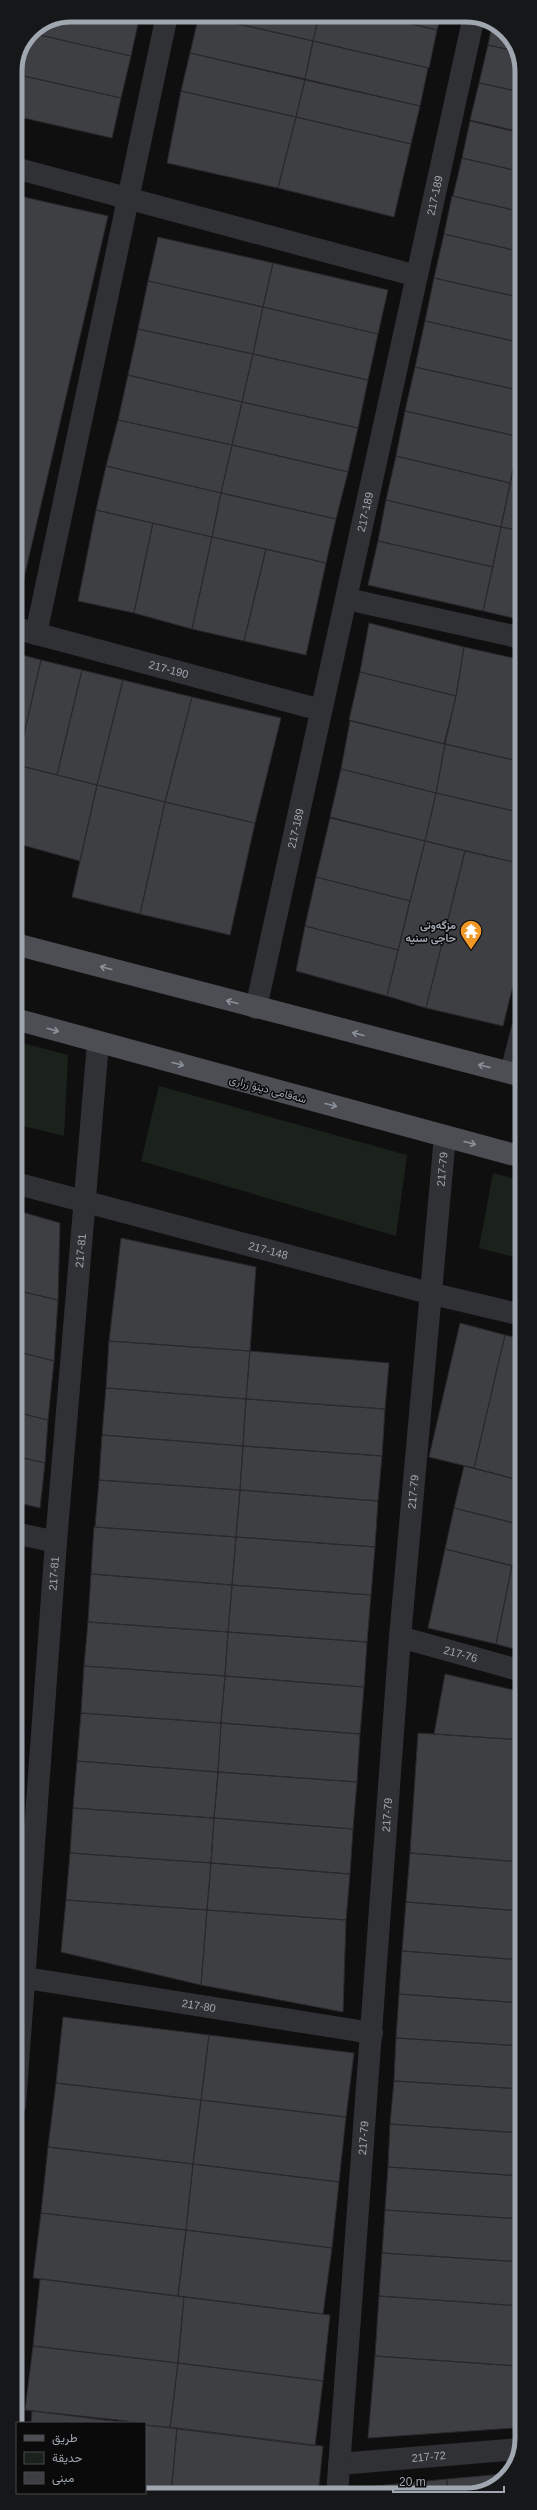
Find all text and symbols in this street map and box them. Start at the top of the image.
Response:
street label: 217-189 [424,174,445,216]
street label: 217-189 [355,491,375,533]
street label: 217-190 [148,658,190,680]
street label: 217-189 [285,807,306,849]
temple icon: مزگەوتی حاجی سنیە [458,918,484,951]
place label: مزگەوتی حاجی سنیە [405,919,457,945]
one-way arrow [100,964,113,972]
one-way arrow [226,998,239,1005]
one-way arrow [46,1027,59,1034]
one-way arrow [352,1030,365,1037]
one-way arrow [171,1061,184,1068]
one-way arrow [478,1062,491,1070]
street label: شەقامی دینۆ زراری [228,1073,308,1106]
one-way arrow [324,1102,337,1110]
one-way arrow [463,1140,476,1147]
street label: 217-79 [435,1152,450,1187]
street label: 217-81 [73,1233,88,1268]
street label: 217-148 [247,1239,289,1261]
street label: 217-79 [406,1474,421,1510]
street label: 217-81 [46,1556,61,1591]
street label: 217-76 [443,1644,479,1664]
street label: 217-79 [380,1797,394,1832]
street label: 217-80 [181,1997,217,2014]
street label: 217-79 [356,2120,370,2156]
legend [16,2422,146,2494]
text: طريق [52,2431,78,2446]
street label: 217-72 [411,2449,446,2464]
text: حديقة [52,2451,82,2465]
scale bar [393,2468,504,2494]
text: مبنى [52,2471,74,2486]
text: 20 m [399,2475,426,2489]

